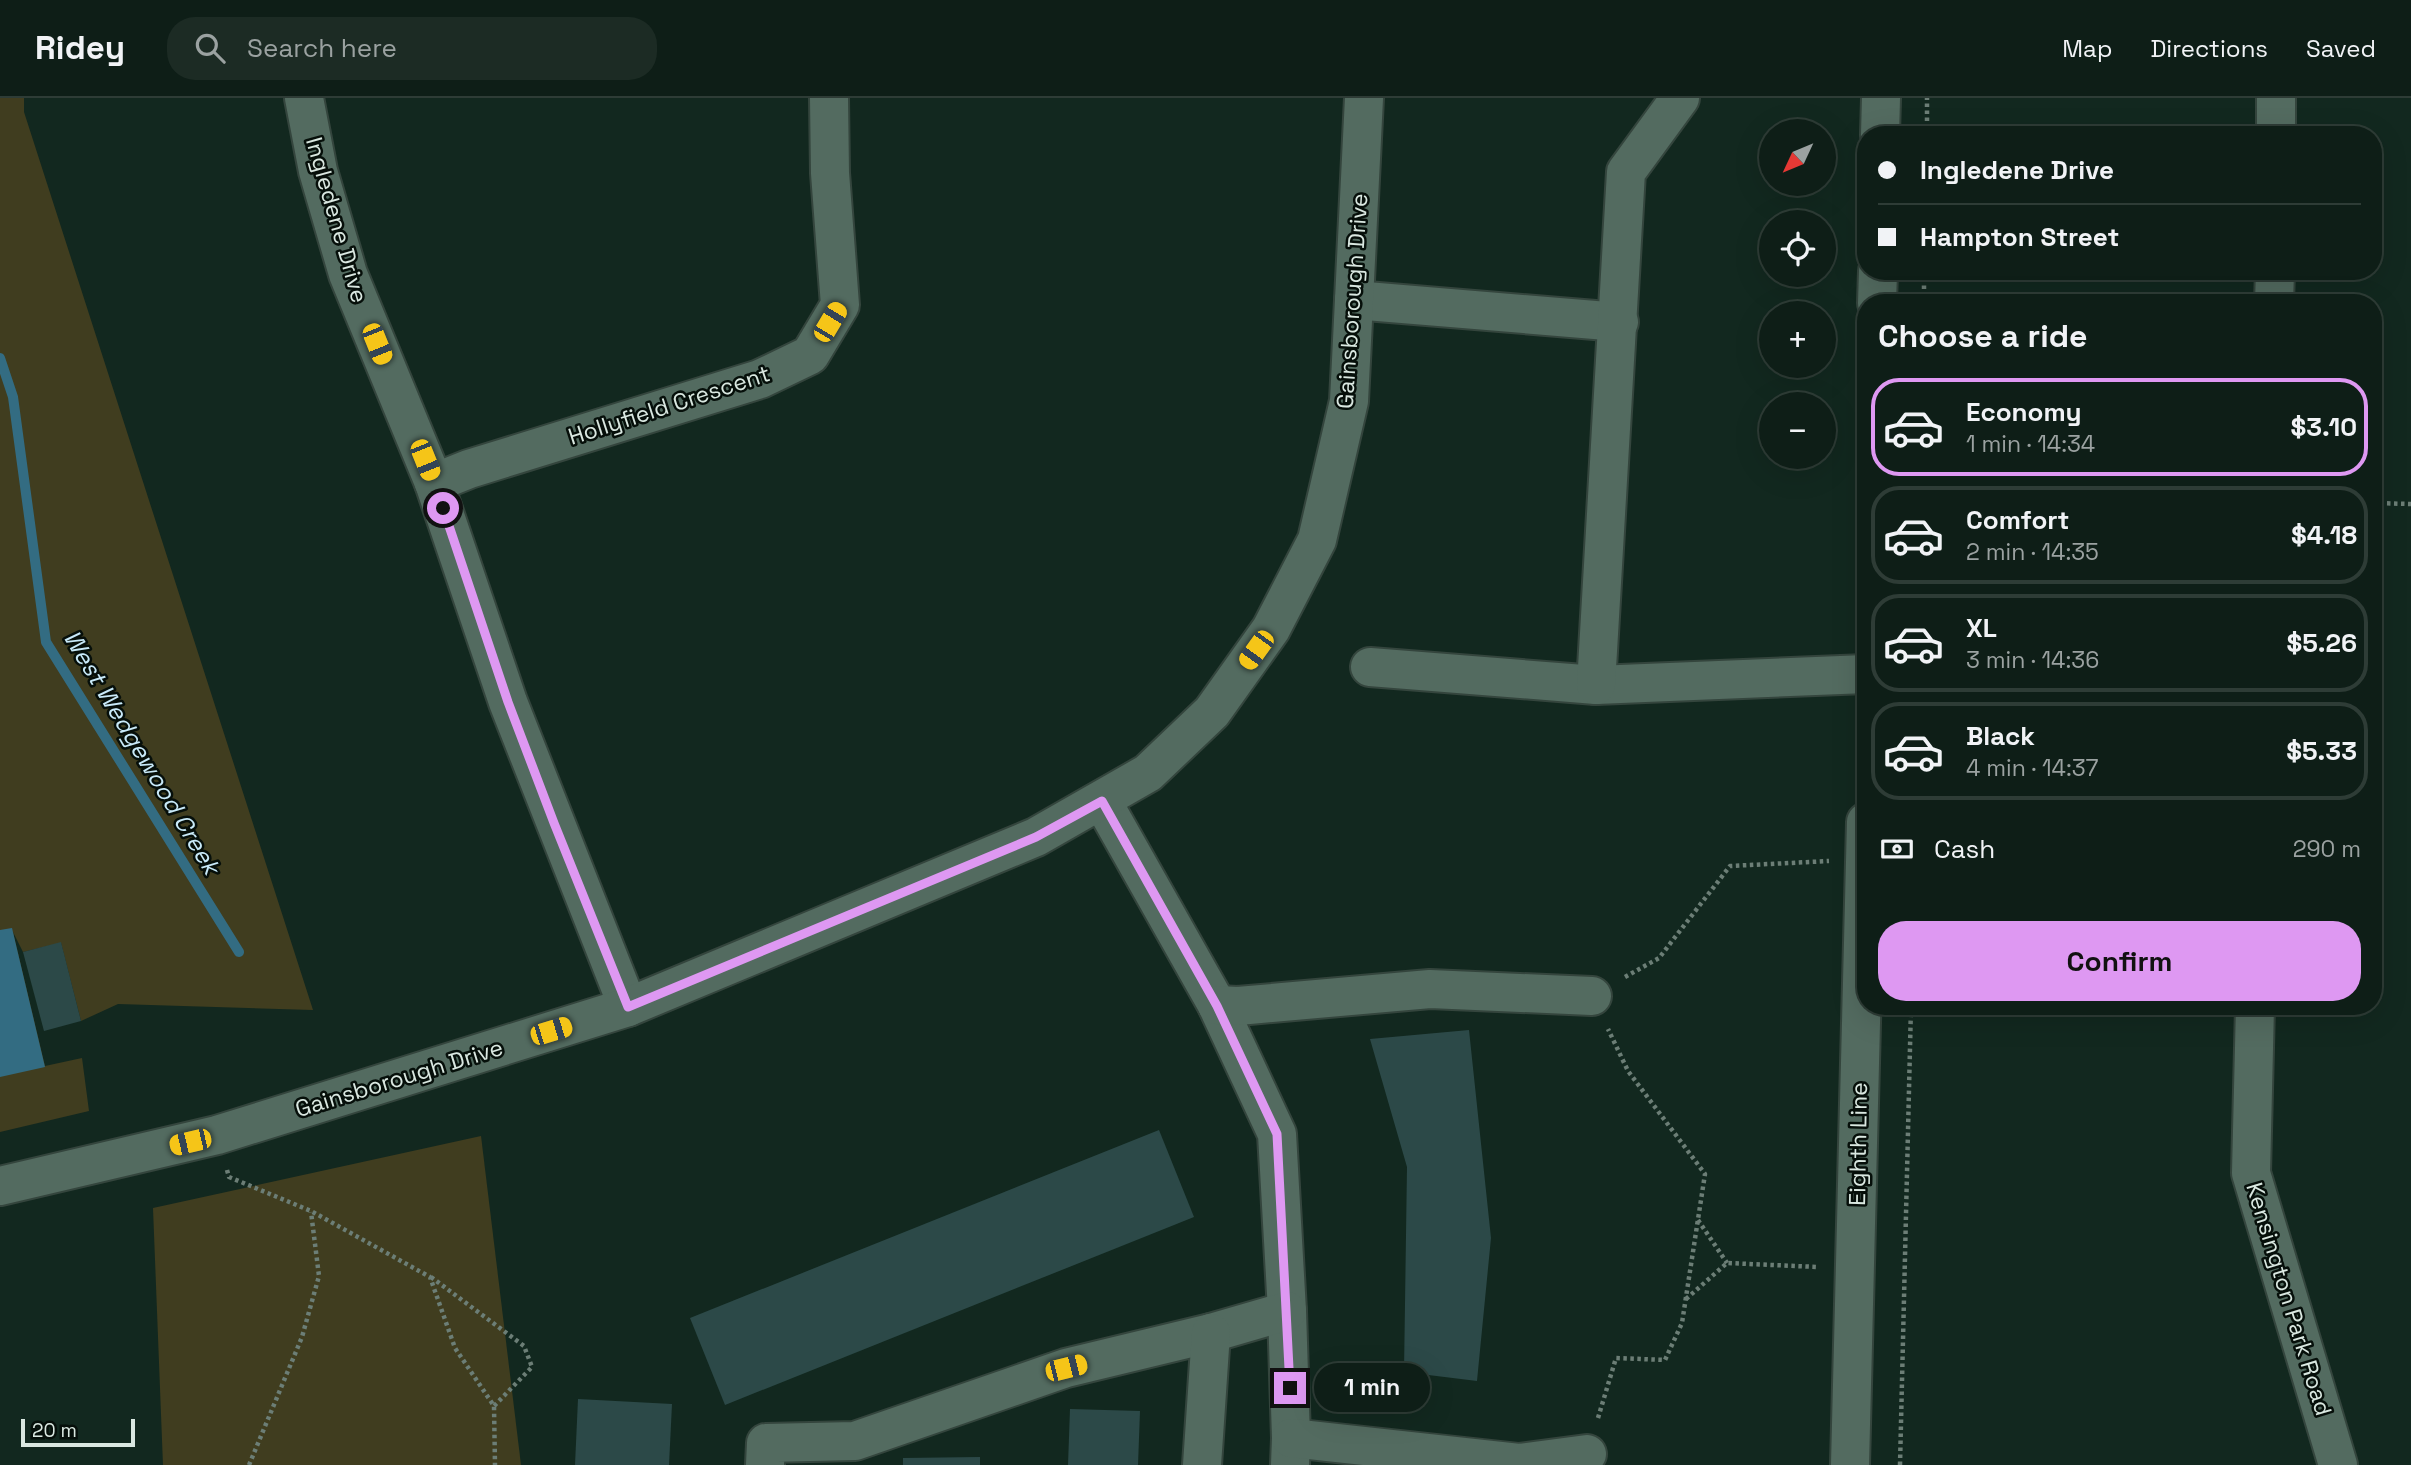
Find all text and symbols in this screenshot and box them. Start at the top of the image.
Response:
search box [167,17,657,80]
text: Ridey [35,27,125,69]
icon: search [191,29,229,67]
text: Search here [247,31,397,65]
text: Map [2062,33,2112,64]
text: Directions [2150,33,2268,64]
text: Saved [2306,33,2376,64]
north arrow [1759,119,1836,196]
map controls [1759,119,1836,469]
street label: Ingledene Drive [299,134,375,306]
text: Ingledene Drive [1920,153,2114,187]
street label: Gainsborough Drive [1330,192,1374,410]
button: locate [1759,210,1836,287]
text: Hampton Street [1920,220,2119,254]
car [811,299,850,345]
button: + [1759,301,1836,378]
text: Choose a ride [1878,316,2088,356]
car [360,321,395,367]
street label: Hollyfield Crescent [564,358,774,452]
button: − [1759,392,1836,469]
text: Economy [1966,395,2082,429]
icon: car [1882,396,1945,459]
text: $3.10 [2290,410,2357,444]
text: 1 min · 14:34 [1966,429,2095,459]
car [408,437,443,483]
route start [427,492,459,524]
text: Comfort [1966,503,2069,537]
icon: car [1882,504,1945,567]
text: $4.18 [2291,518,2357,552]
text: 2 min · 14:35 [1966,537,2099,567]
text: XL [1966,611,1997,645]
icon: car [1882,612,1945,675]
water label: West Wedgewood Creek [57,624,229,882]
text: $5.26 [2286,626,2357,660]
car [1236,627,1277,673]
text: 3 min · 14:36 [1966,645,2099,675]
text: Black [1966,719,2035,753]
icon: car [1882,720,1945,783]
text: $5.33 [2286,734,2357,768]
text: 4 min · 14:37 [1966,753,2099,783]
icon: cash [1878,830,1916,868]
text: Cash [1934,832,1995,866]
text: 290 m [2293,834,2361,864]
button: Confirm [1878,921,2361,1001]
car [528,1015,575,1047]
street label: Gainsborough Drive [291,1032,507,1124]
street label: Eighth Line [1842,1082,1874,1206]
car [168,1127,213,1157]
street label: Kensington Park Road [2239,1179,2339,1419]
car [1044,1353,1089,1383]
callout: 1 min [1314,1364,1430,1412]
route end [1274,1372,1306,1404]
text: 1 min [1344,1372,1400,1402]
scale bar [21,1416,135,1448]
text: 20 m [32,1418,77,1443]

